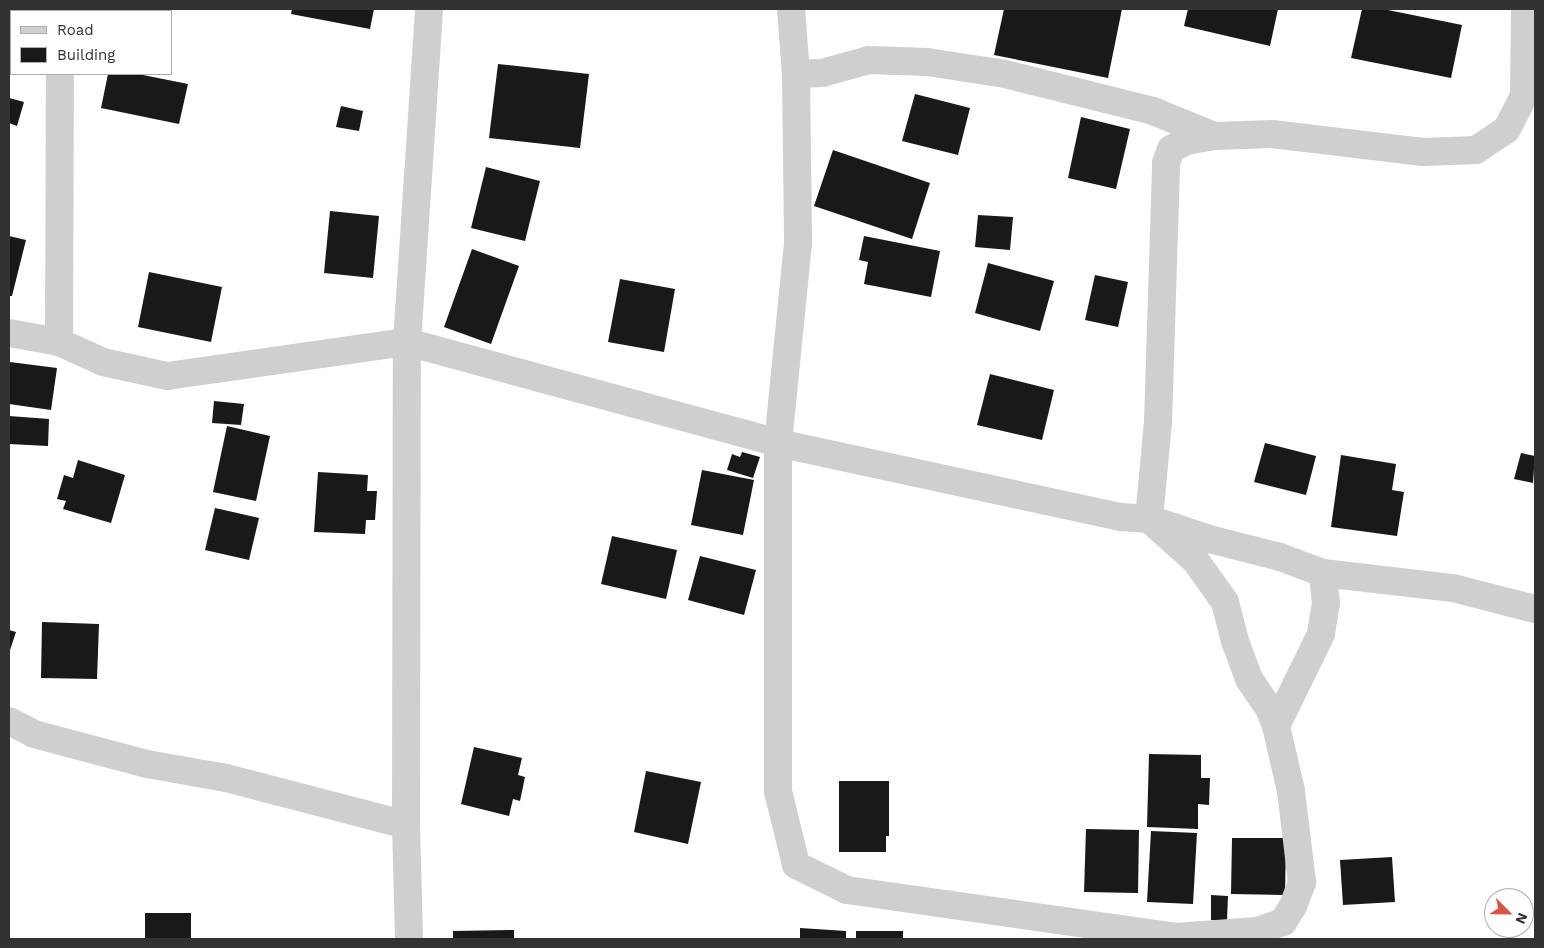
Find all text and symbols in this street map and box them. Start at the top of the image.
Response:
legend [10,10,172,75]
text: Road [57,21,94,39]
text: Building [57,46,115,64]
north arrow [1484,888,1534,938]
text: N [1512,911,1531,926]

